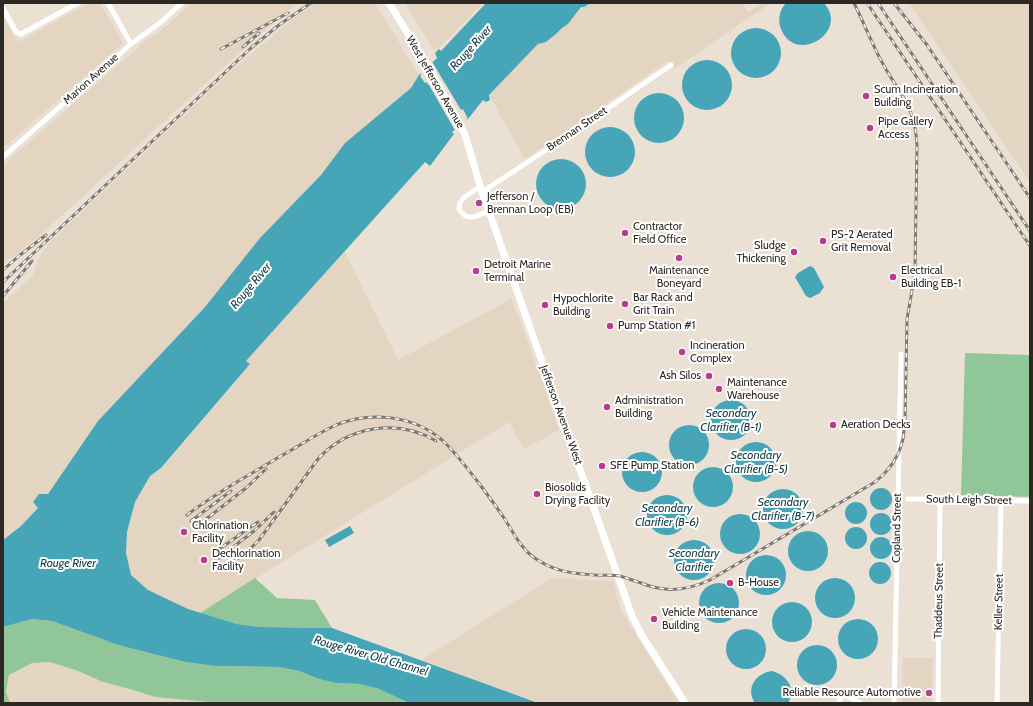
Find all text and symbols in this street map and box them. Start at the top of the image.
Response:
water label: Rouge River [447,22,495,74]
street label: West Jefferson Avenue [403,33,467,131]
street label: Marion Avenue [61,51,121,107]
place label: Scum Incineration Building [874,83,958,109]
marker: Scum Incineration Building [861,91,871,101]
street label: Brennan Street [544,104,610,154]
place label: Pipe Gallery Access [878,115,933,141]
marker: Pipe Gallery Access [865,123,875,133]
place label: Jefferson / Brennan Loop (EB) [487,190,574,216]
marker: Jefferson / Brennan Loop (EB) [474,198,484,208]
place label: Contractor Field Office [633,220,686,246]
marker: Contractor Field Office [620,228,630,238]
place label: PS-2 Aerated Grit Removal [831,228,893,254]
marker: PS-2 Aerated Grit Removal [818,236,828,246]
place label: Sludge Thickening [736,239,786,265]
marker: Sludge Thickening [789,247,799,257]
marker: Maintenance Boneyard [674,253,684,263]
place label: Detroit Marine Terminal [484,258,551,284]
water label: Rouge River [228,260,274,312]
place label: Maintenance Boneyard [649,264,709,290]
place label: Electrical Building EB-1 [901,264,961,290]
marker: Detroit Marine Terminal [471,266,481,276]
marker: Electrical Building EB-1 [888,272,898,282]
place label: Bar Rack and Grit Train [633,291,693,317]
place label: Hypochlorite Building [553,292,613,318]
marker: Bar Rack and Grit Train [620,299,630,309]
marker: Hypochlorite Building [540,300,550,310]
place label: Pump Station #1 [618,319,695,333]
marker: Pump Station #1 [605,321,615,331]
place label: Incineration Complex [690,339,745,365]
marker: Incineration Complex [677,347,687,357]
street label: Jefferson Avenue West [537,363,585,467]
place label: Ash Silos [659,369,701,383]
marker: Ash Silos [704,371,714,381]
place label: Maintenance Warehouse [727,376,787,402]
marker: Maintenance Warehouse [714,384,724,394]
place label: Administration Building [615,394,683,420]
marker: Administration Building [602,402,612,412]
water label: Secondary Clarifier (B-1) [700,406,762,434]
place label: Aeration Decks [841,418,911,432]
marker: Aeration Decks [828,420,838,430]
water label: Secondary Clarifier (B-5) [724,448,788,476]
place label: SFE Pump Station [610,459,694,473]
marker: SFE Pump Station [597,461,607,471]
place label: Biosolids Drying Facility [545,481,610,507]
marker: Biosolids Drying Facility [532,489,542,499]
street label: Copland Street [890,493,904,563]
street label: South Leigh Street [926,493,1012,507]
water label: Secondary Clarifier (B-7) [751,495,815,523]
water label: Secondary Clarifier (B-6) [635,501,699,529]
place label: Chlorination Facility [192,519,249,545]
marker: Chlorination Facility [179,527,189,537]
water label: Secondary Clarifier [668,546,720,574]
place label: Dechlorination Facility [212,547,280,573]
marker: Dechlorination Facility [199,555,209,565]
water label: Rouge River [40,556,96,570]
street label: Thaddeus Street [932,563,946,639]
street label: Keller Street [992,574,1006,630]
place label: B-House [738,576,779,590]
marker: B-House [725,578,735,588]
place label: Vehicle Maintenance Building [662,606,758,632]
marker: Vehicle Maintenance Building [649,614,659,624]
water label: Rouge River Old Channel [312,633,430,679]
place label: Reliable Resource Automotive [782,686,921,700]
marker: Reliable Resource Automotive [924,688,934,698]

